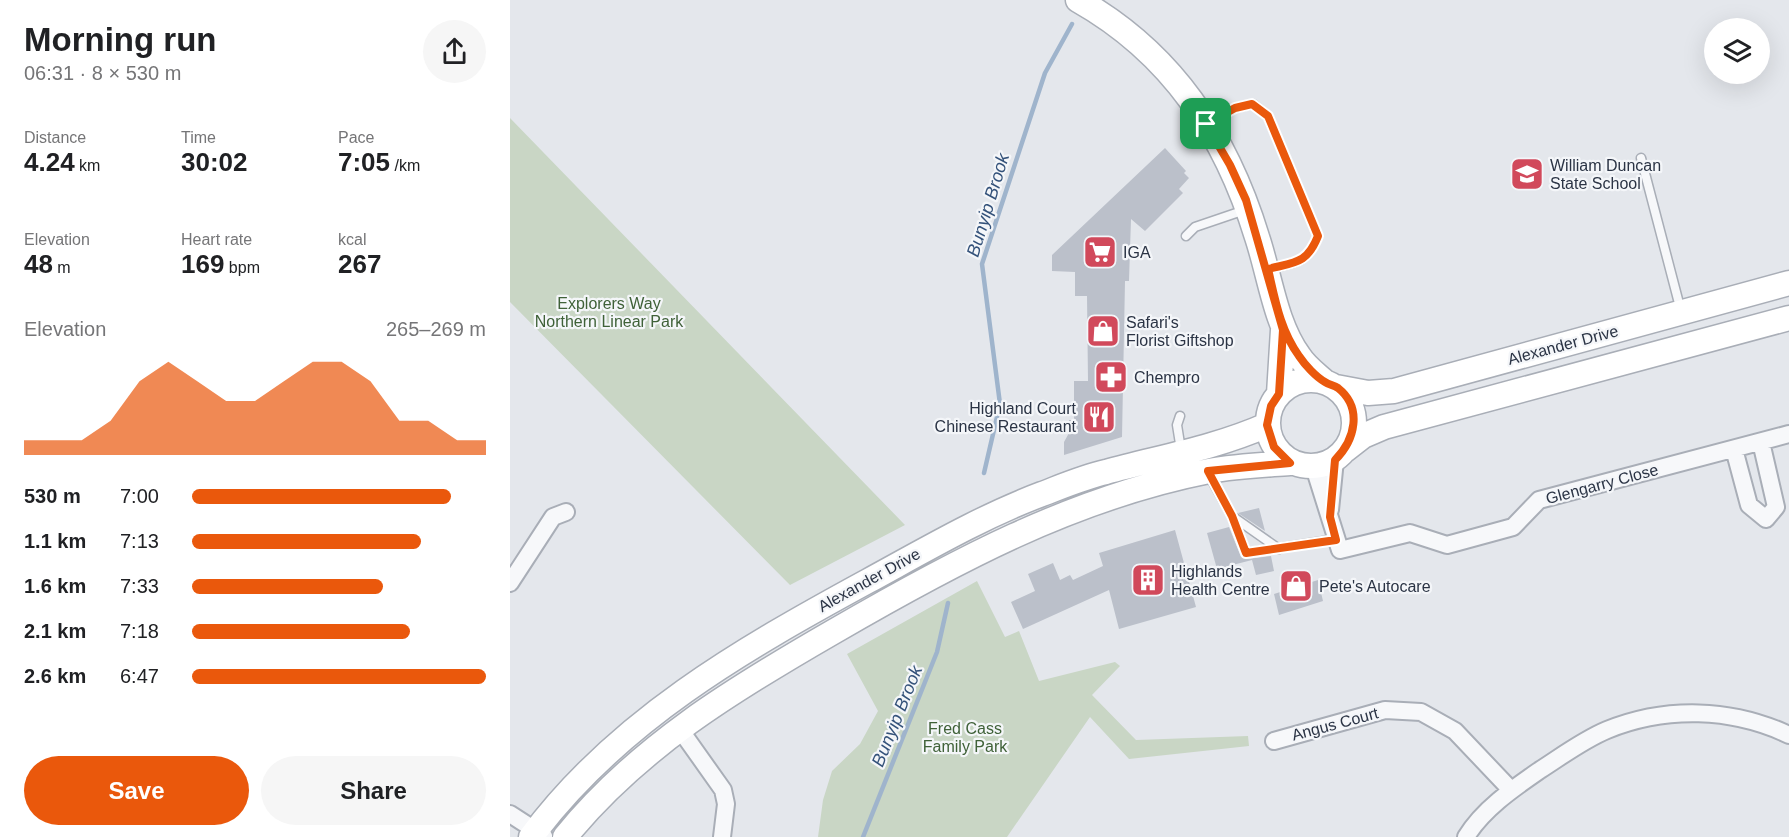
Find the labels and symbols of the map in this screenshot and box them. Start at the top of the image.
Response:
pin [1180,98,1231,149]
water label: Bunyip Brook [963,150,1014,259]
school or university icon: William Duncan State School [1509,156,1545,192]
place label: William Duncan State School [1550,157,1661,192]
supermarket icon: IGA [1082,234,1118,270]
place label: IGA [1123,244,1151,261]
park label: Explorers Way Northern Linear Park [535,295,684,330]
shop icon: Safari's Florist Giftshop [1085,313,1121,349]
place label: Safari's Florist Giftshop [1126,314,1234,349]
street label: Alexander Drive [1506,322,1620,368]
pharmacy icon: Chempro [1093,359,1129,395]
place label: Chempro [1134,369,1200,386]
restaurant icon: Highland Court Chinese Restaurant [1081,399,1117,435]
place label: Highland Court Chinese Restaurant [935,400,1077,435]
street label: Glengarry Close [1544,461,1660,507]
street label: Alexander Drive [815,545,923,615]
building icon: Highlands Health Centre [1130,562,1166,598]
place label: Highlands Health Centre [1171,563,1270,598]
shop icon: Pete's Autocare [1278,568,1314,604]
place label: Pete's Autocare [1319,578,1431,595]
water label: Bunyip Brook [868,662,927,769]
street label: Angus Court [1290,704,1381,744]
park label: Fred Cass Family Park [923,720,1008,755]

